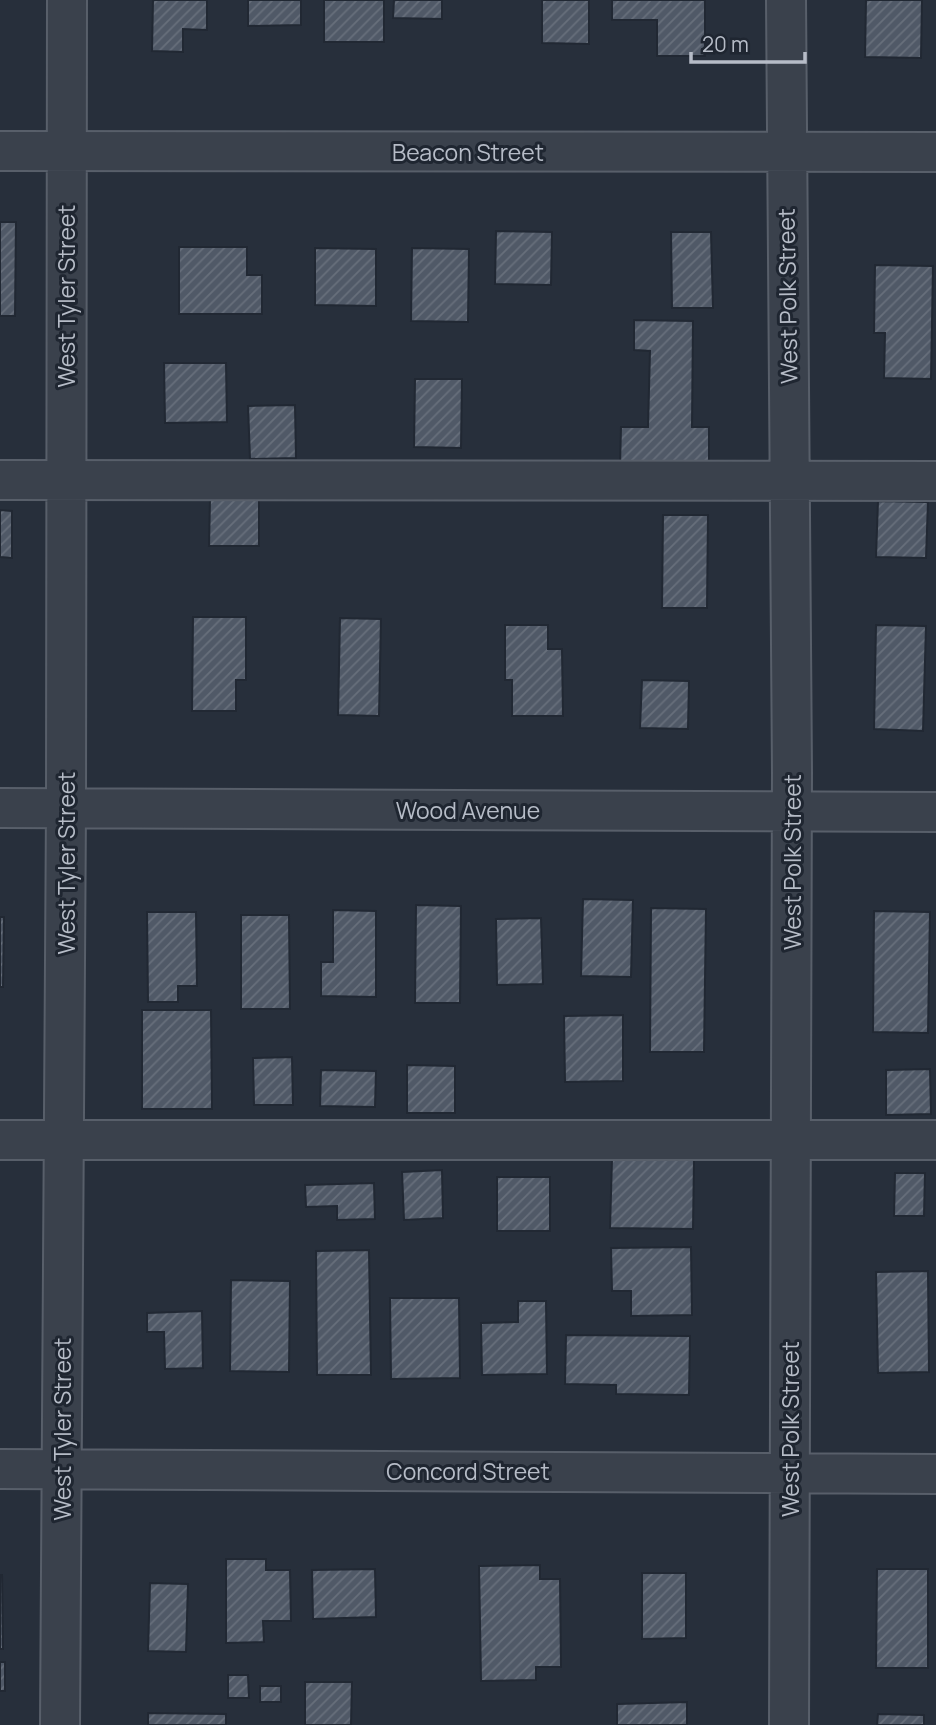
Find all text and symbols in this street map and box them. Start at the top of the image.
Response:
scale bar [691,21,805,65]
text: 20 m [702,30,749,58]
street label: Beacon Street [392,136,544,168]
street label: West Tyler Street [50,205,82,387]
street label: West Polk Street [769,208,805,384]
street label: West Tyler Street [50,772,82,954]
street label: West Polk Street [776,774,808,950]
street label: Wood Avenue [396,794,540,826]
street label: West Tyler Street [46,1338,78,1520]
street label: West Polk Street [774,1341,806,1517]
street label: Concord Street [386,1455,550,1487]

